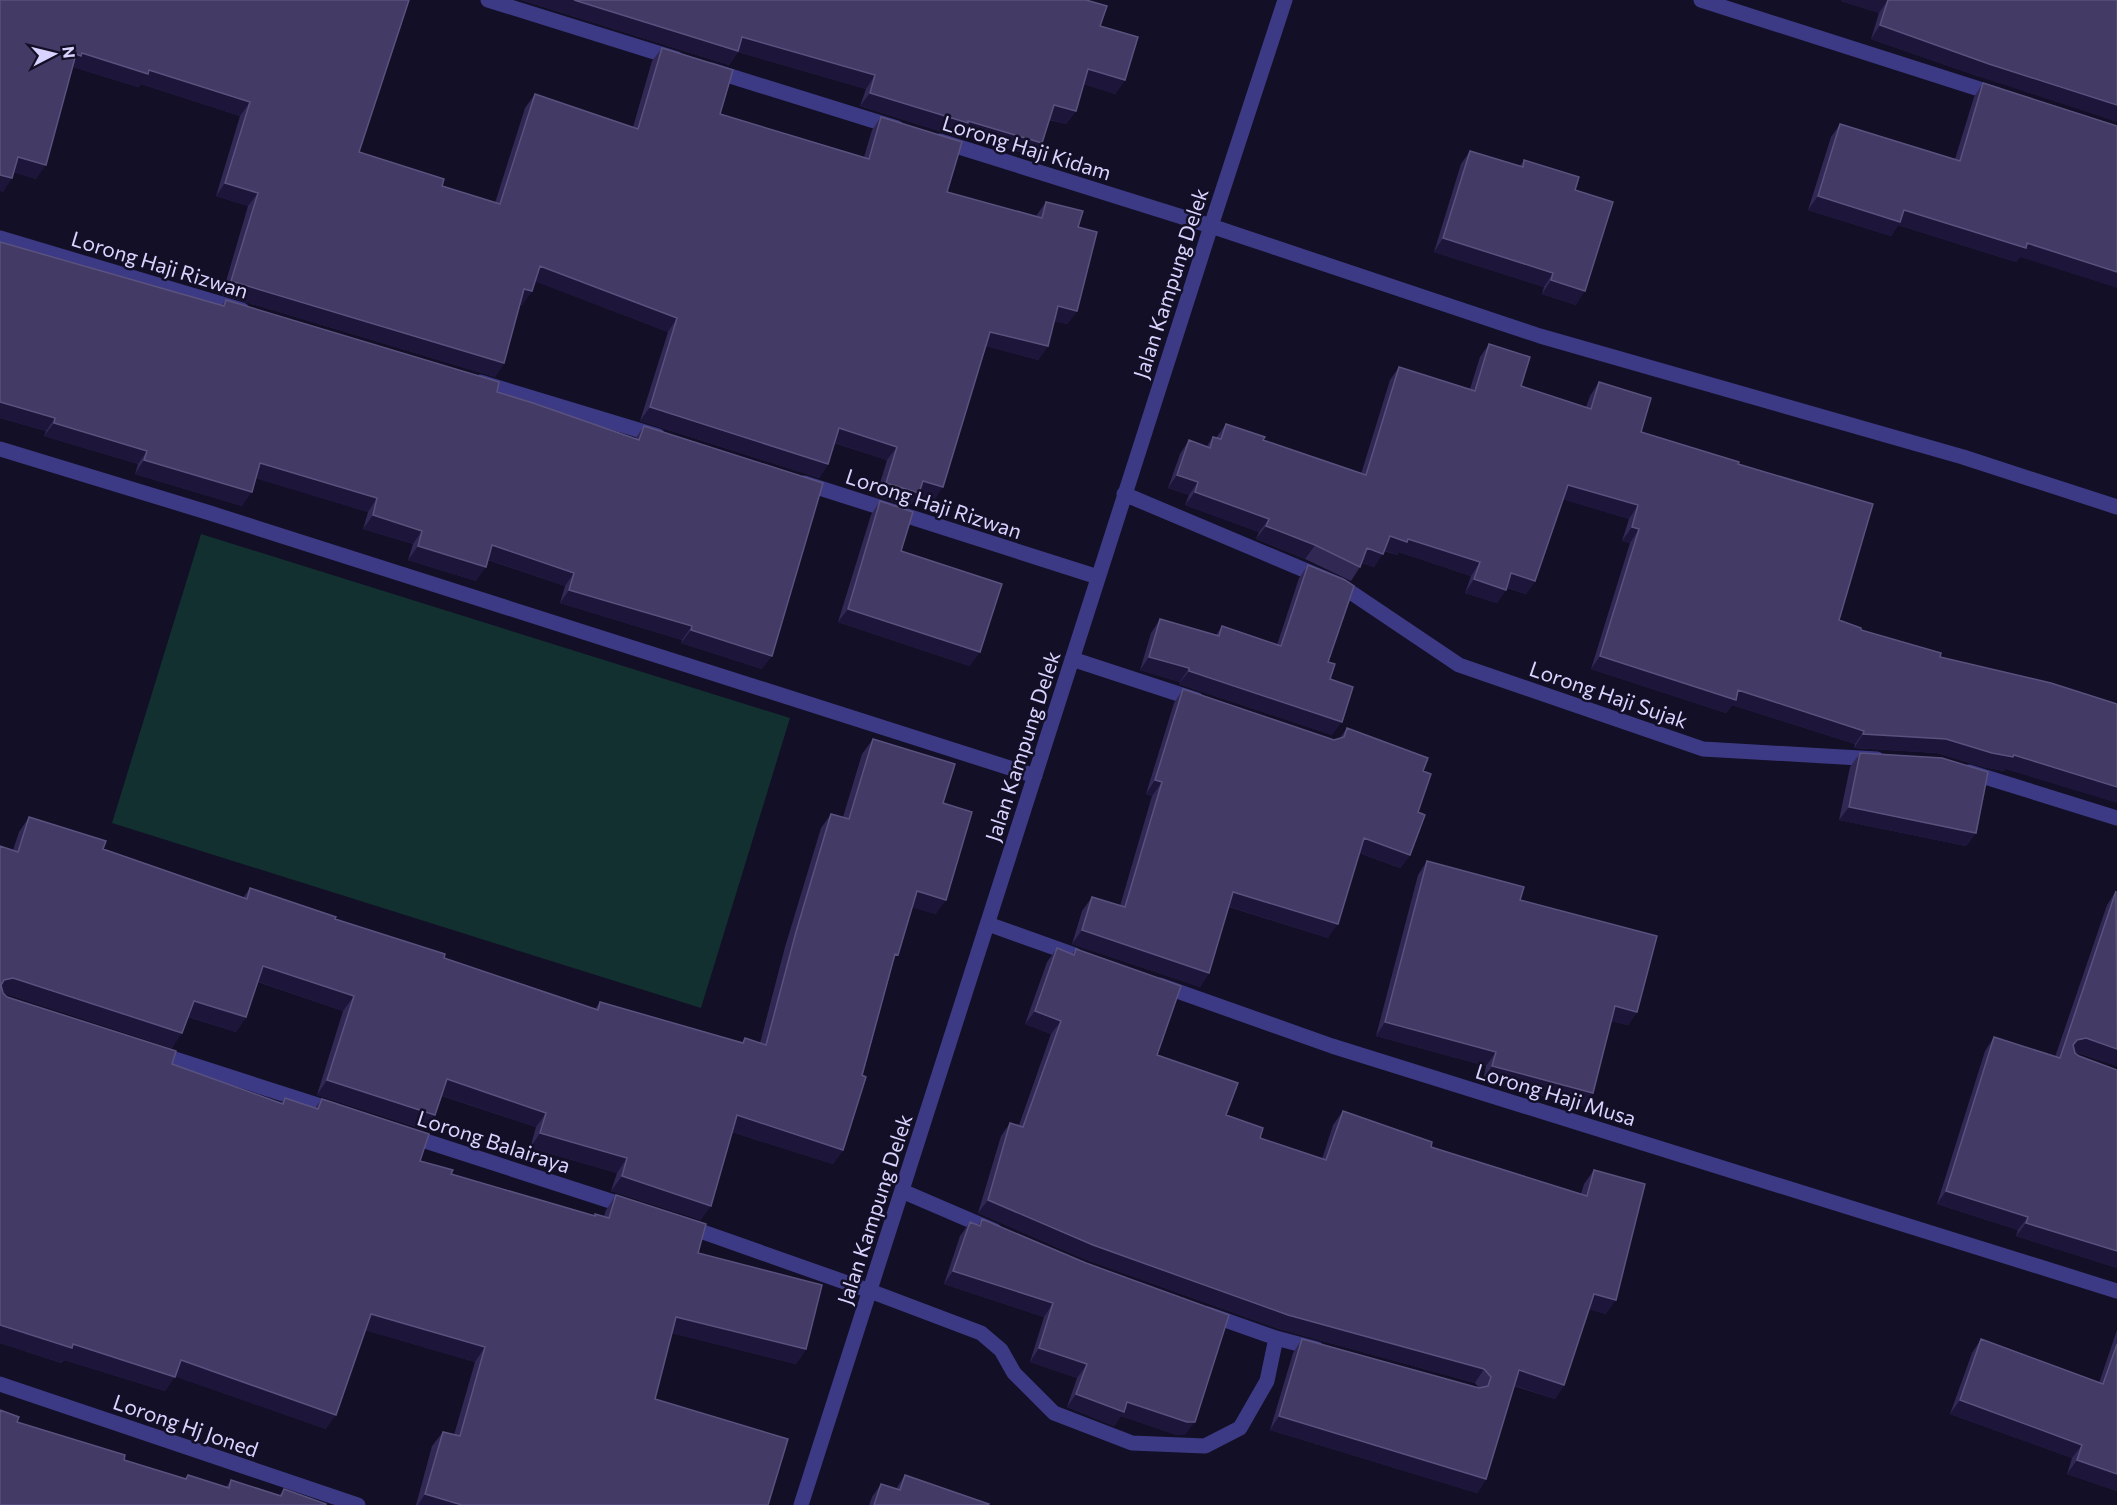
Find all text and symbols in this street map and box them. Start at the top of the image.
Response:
north arrow [24,24,84,84]
text: N [59,45,80,59]
street label: Lorong Haji Kidam [940,109,1114,185]
street label: Jalan Kampung Delek [1127,185,1213,381]
street label: Lorong Haji Rizwan [69,225,251,303]
street label: Lorong Haji Rizwan [843,463,1025,543]
street label: Jalan Kampung Delek [979,648,1065,844]
street label: Lorong Haji Sujak [1527,655,1691,733]
street label: Lorong Haji Musa [1473,1058,1639,1130]
street label: Lorong Balairaya [414,1104,574,1178]
street label: Jalan Kampung Delek [831,1111,917,1307]
street label: Lorong Hj Joned [110,1389,262,1461]

